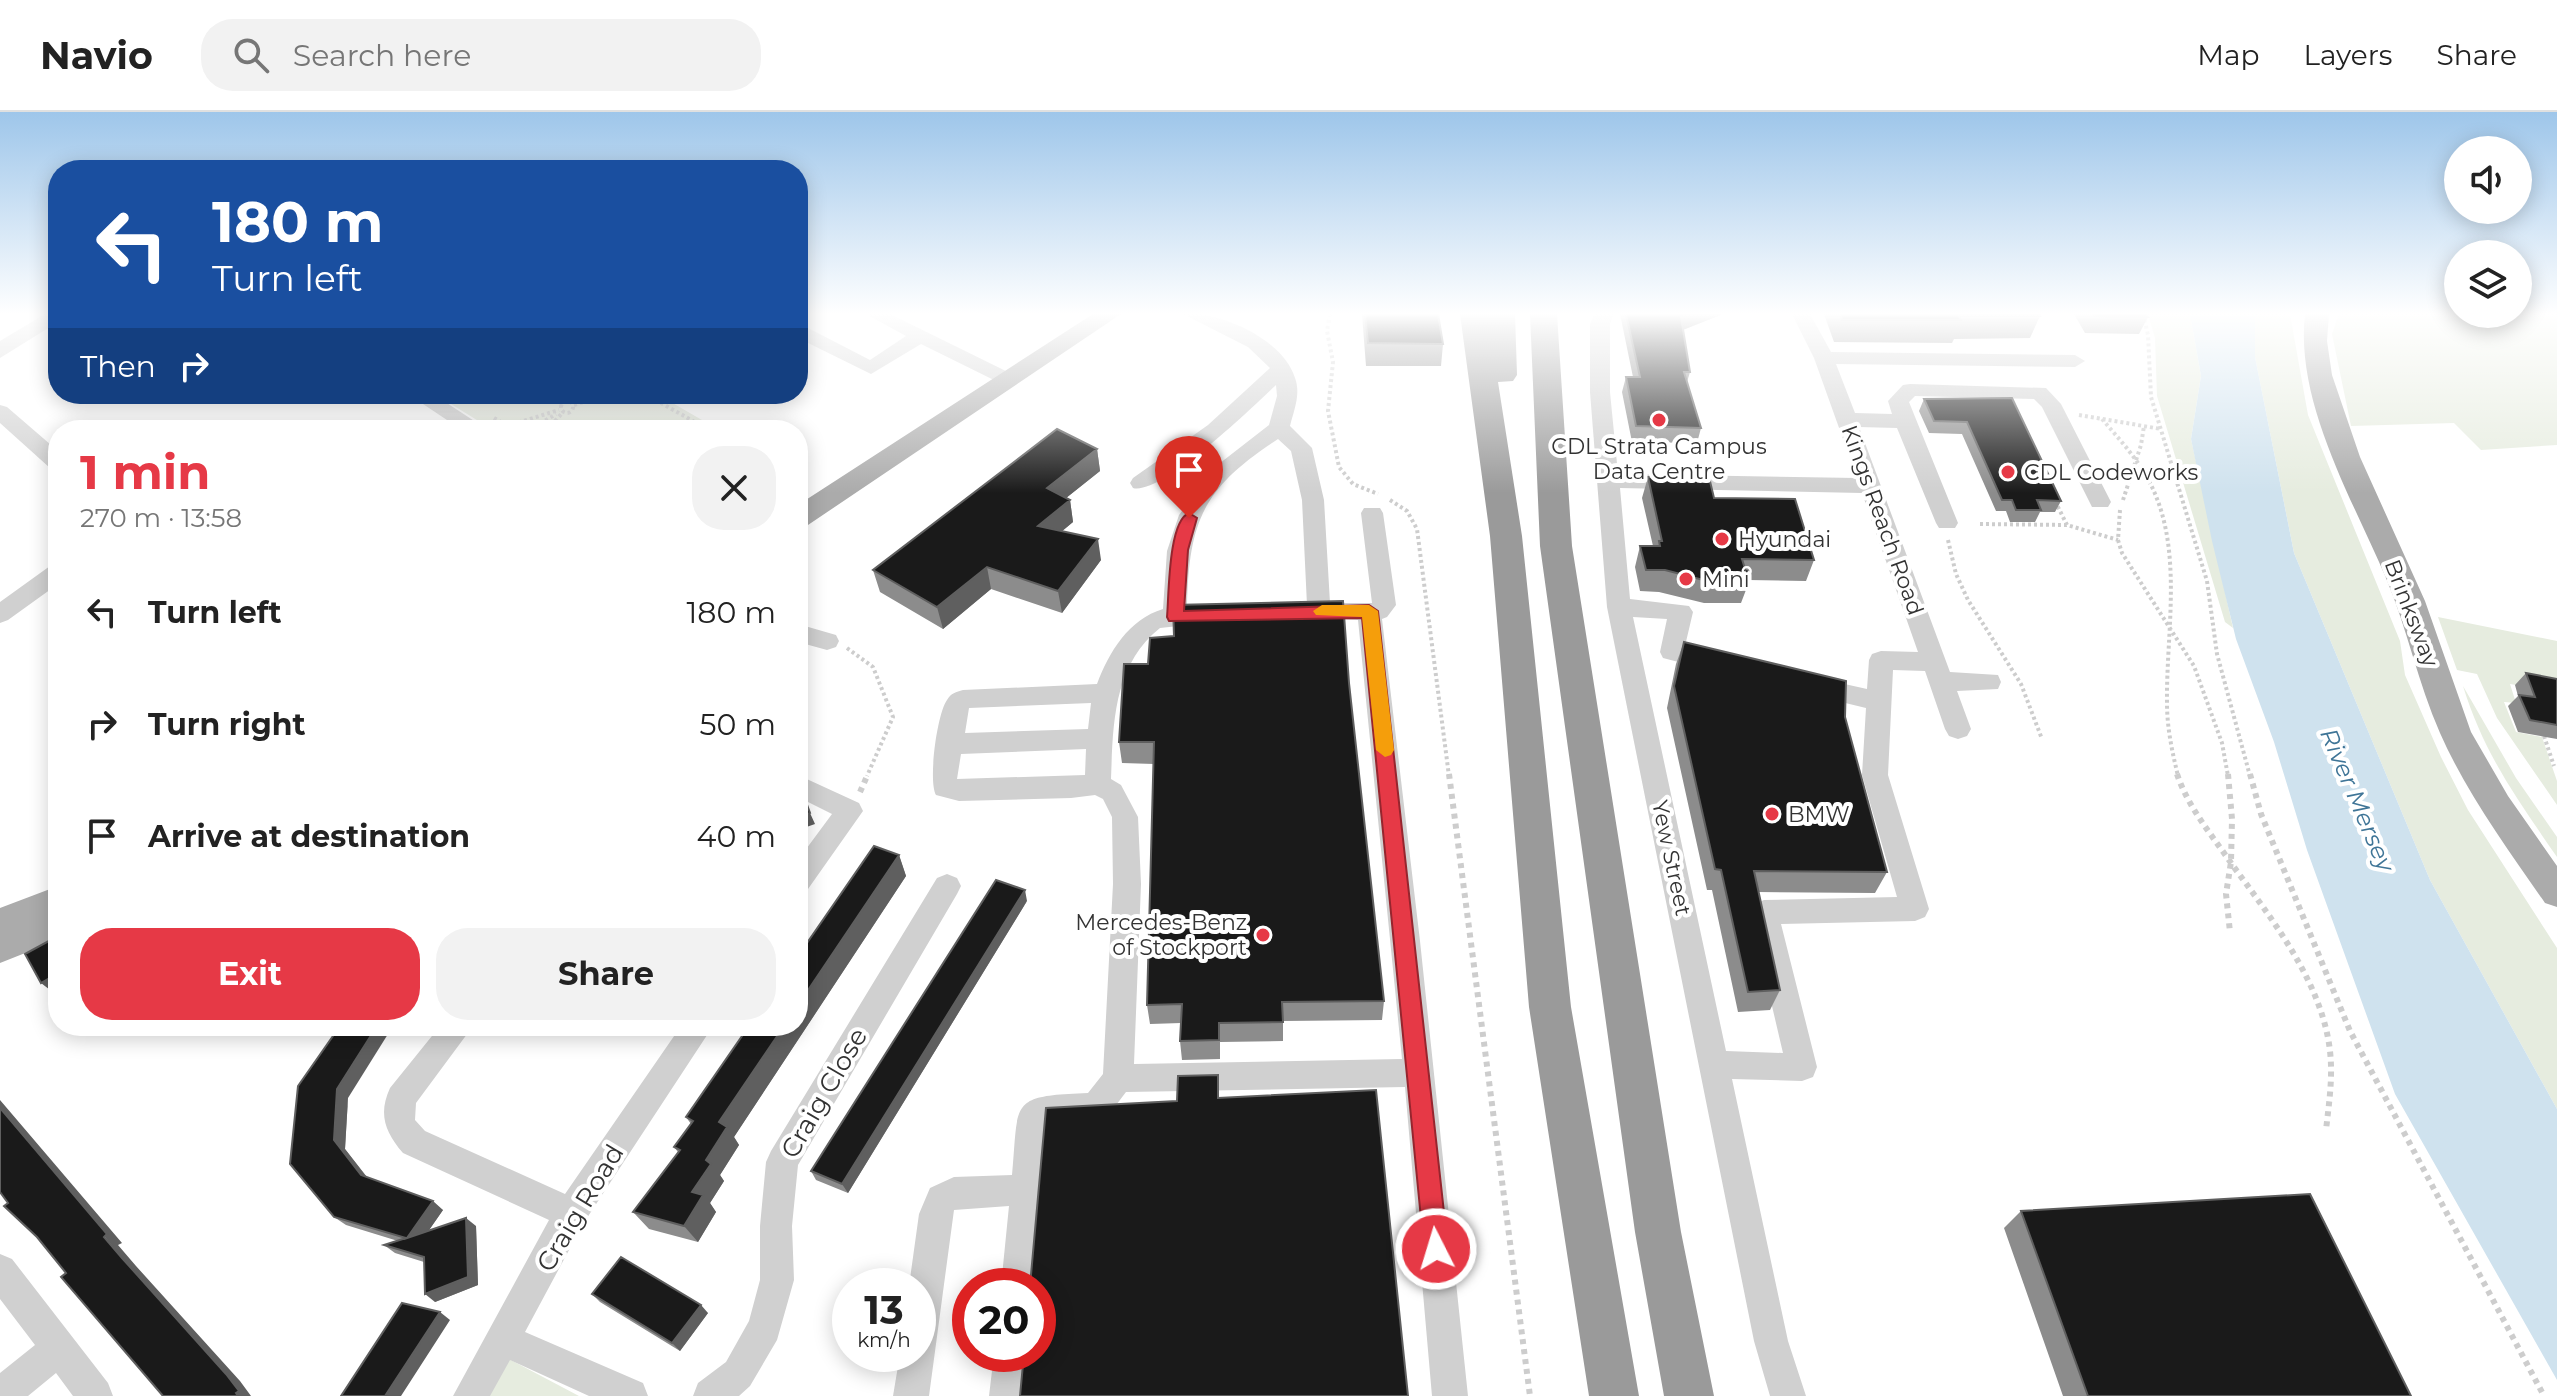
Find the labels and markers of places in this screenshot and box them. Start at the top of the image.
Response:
marker: CDL Strata Campus Data Centre [1650,411,1668,429]
place label: CDL Strata Campus Data Centre [1551,433,1767,485]
pin [1155,436,1223,518]
place label: CDL Codeworks [2024,459,2199,486]
marker: CDL Codeworks [1999,463,2017,481]
place label: Hyundai [1738,526,1831,553]
marker: Hyundai [1713,530,1731,548]
place label: Mini [1702,566,1750,593]
marker: Mini [1677,570,1695,588]
place label: BMW [1788,801,1850,828]
marker: BMW [1763,805,1781,823]
place label: Mercedes-Benz of Stockport [1075,909,1247,961]
marker: Mercedes-Benz of Stockport [1254,926,1272,944]

